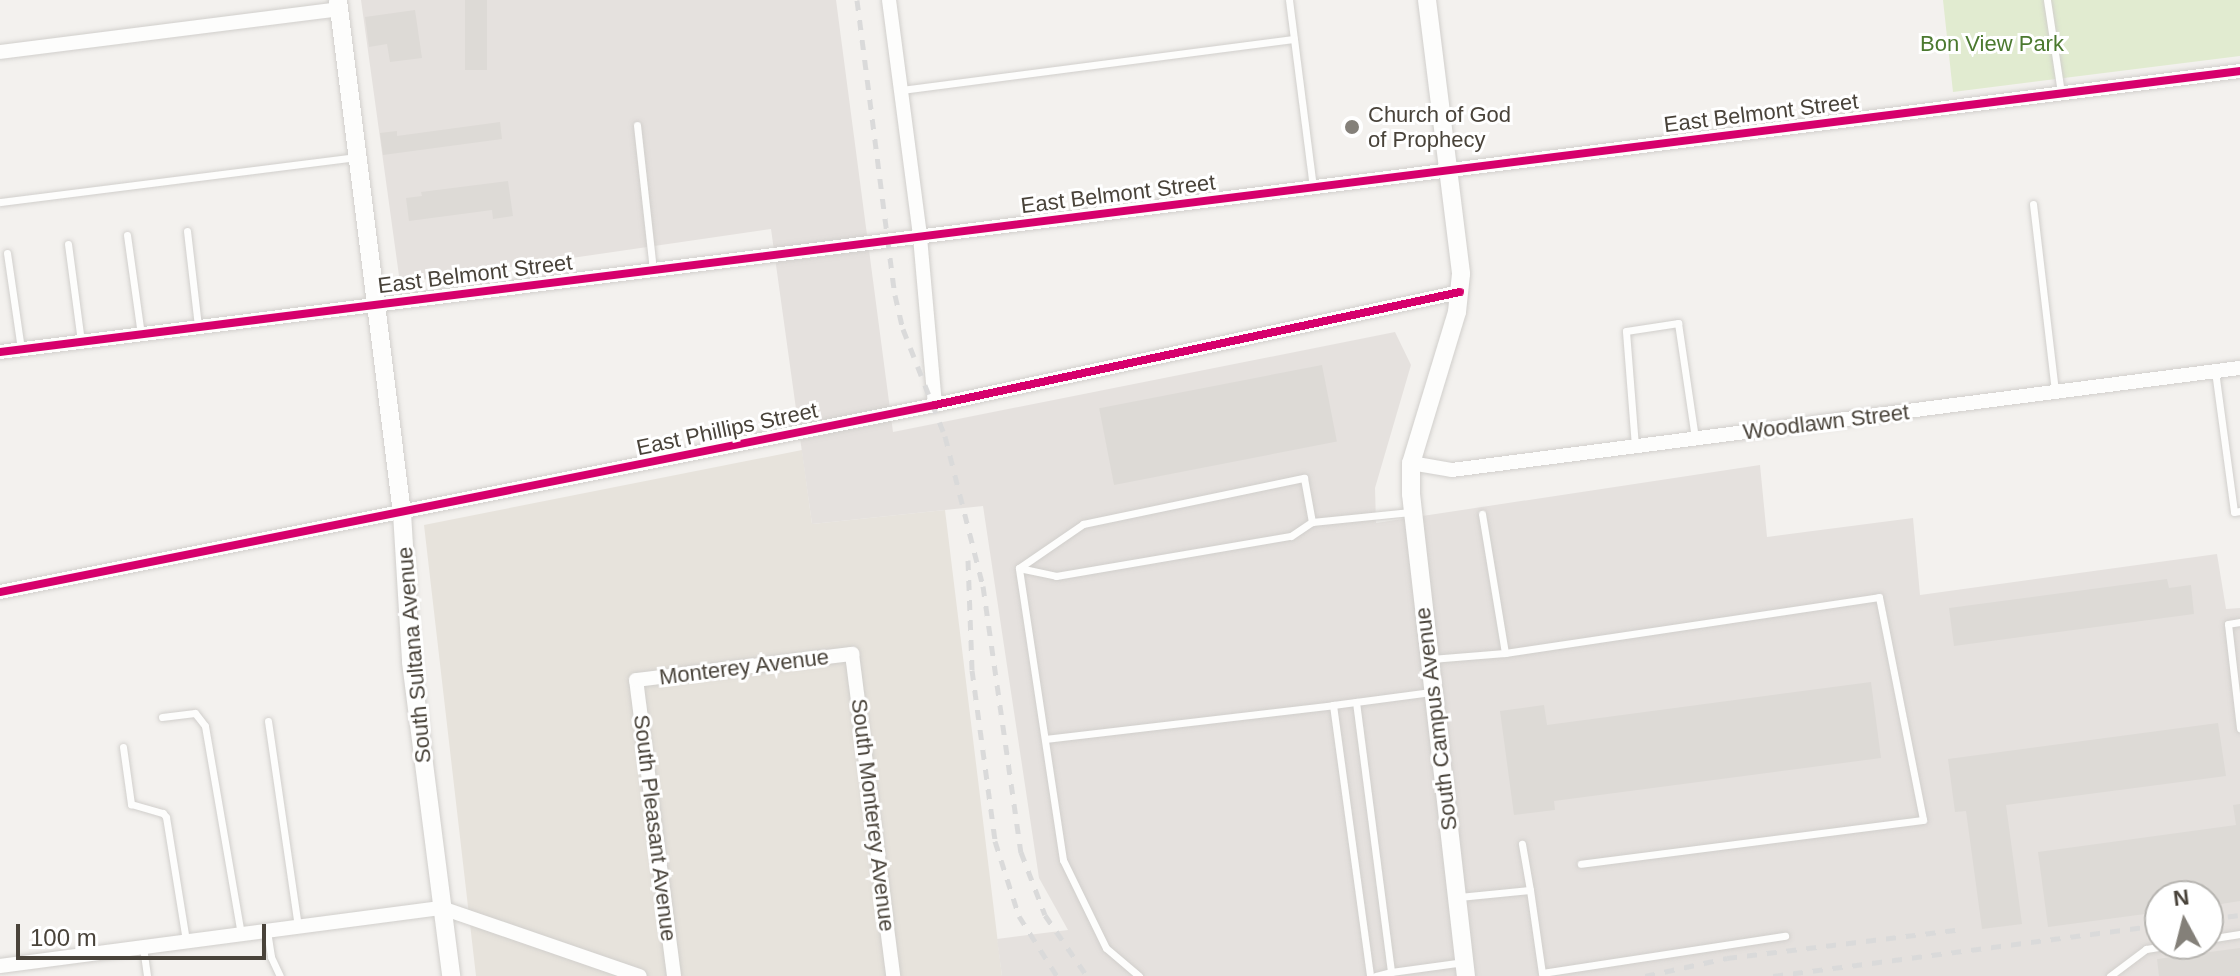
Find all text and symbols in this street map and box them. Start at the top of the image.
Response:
park label: Bon View Park [1920,31,2064,57]
street label: East Belmont Street [1662,88,1860,138]
place label: Church of God of Prophecy [1368,101,1511,152]
marker: Church of God of Prophecy [1343,118,1361,136]
street label: East Belmont Street [1019,169,1217,219]
street label: East Belmont Street [376,249,574,299]
street label: East Phillips Street [634,397,820,461]
street label: Woodlawn Street [1741,399,1911,445]
street label: South Sultana Avenue [391,545,437,765]
street label: South Campus Avenue [1409,605,1463,833]
street label: Monterey Avenue [657,643,831,691]
street label: South Monterey Avenue [846,696,900,934]
street label: South Pleasant Avenue [628,712,682,944]
north arrow [2144,880,2224,960]
text: N [2172,884,2191,911]
scale bar [20,908,270,958]
text: 100 m [30,924,97,951]

